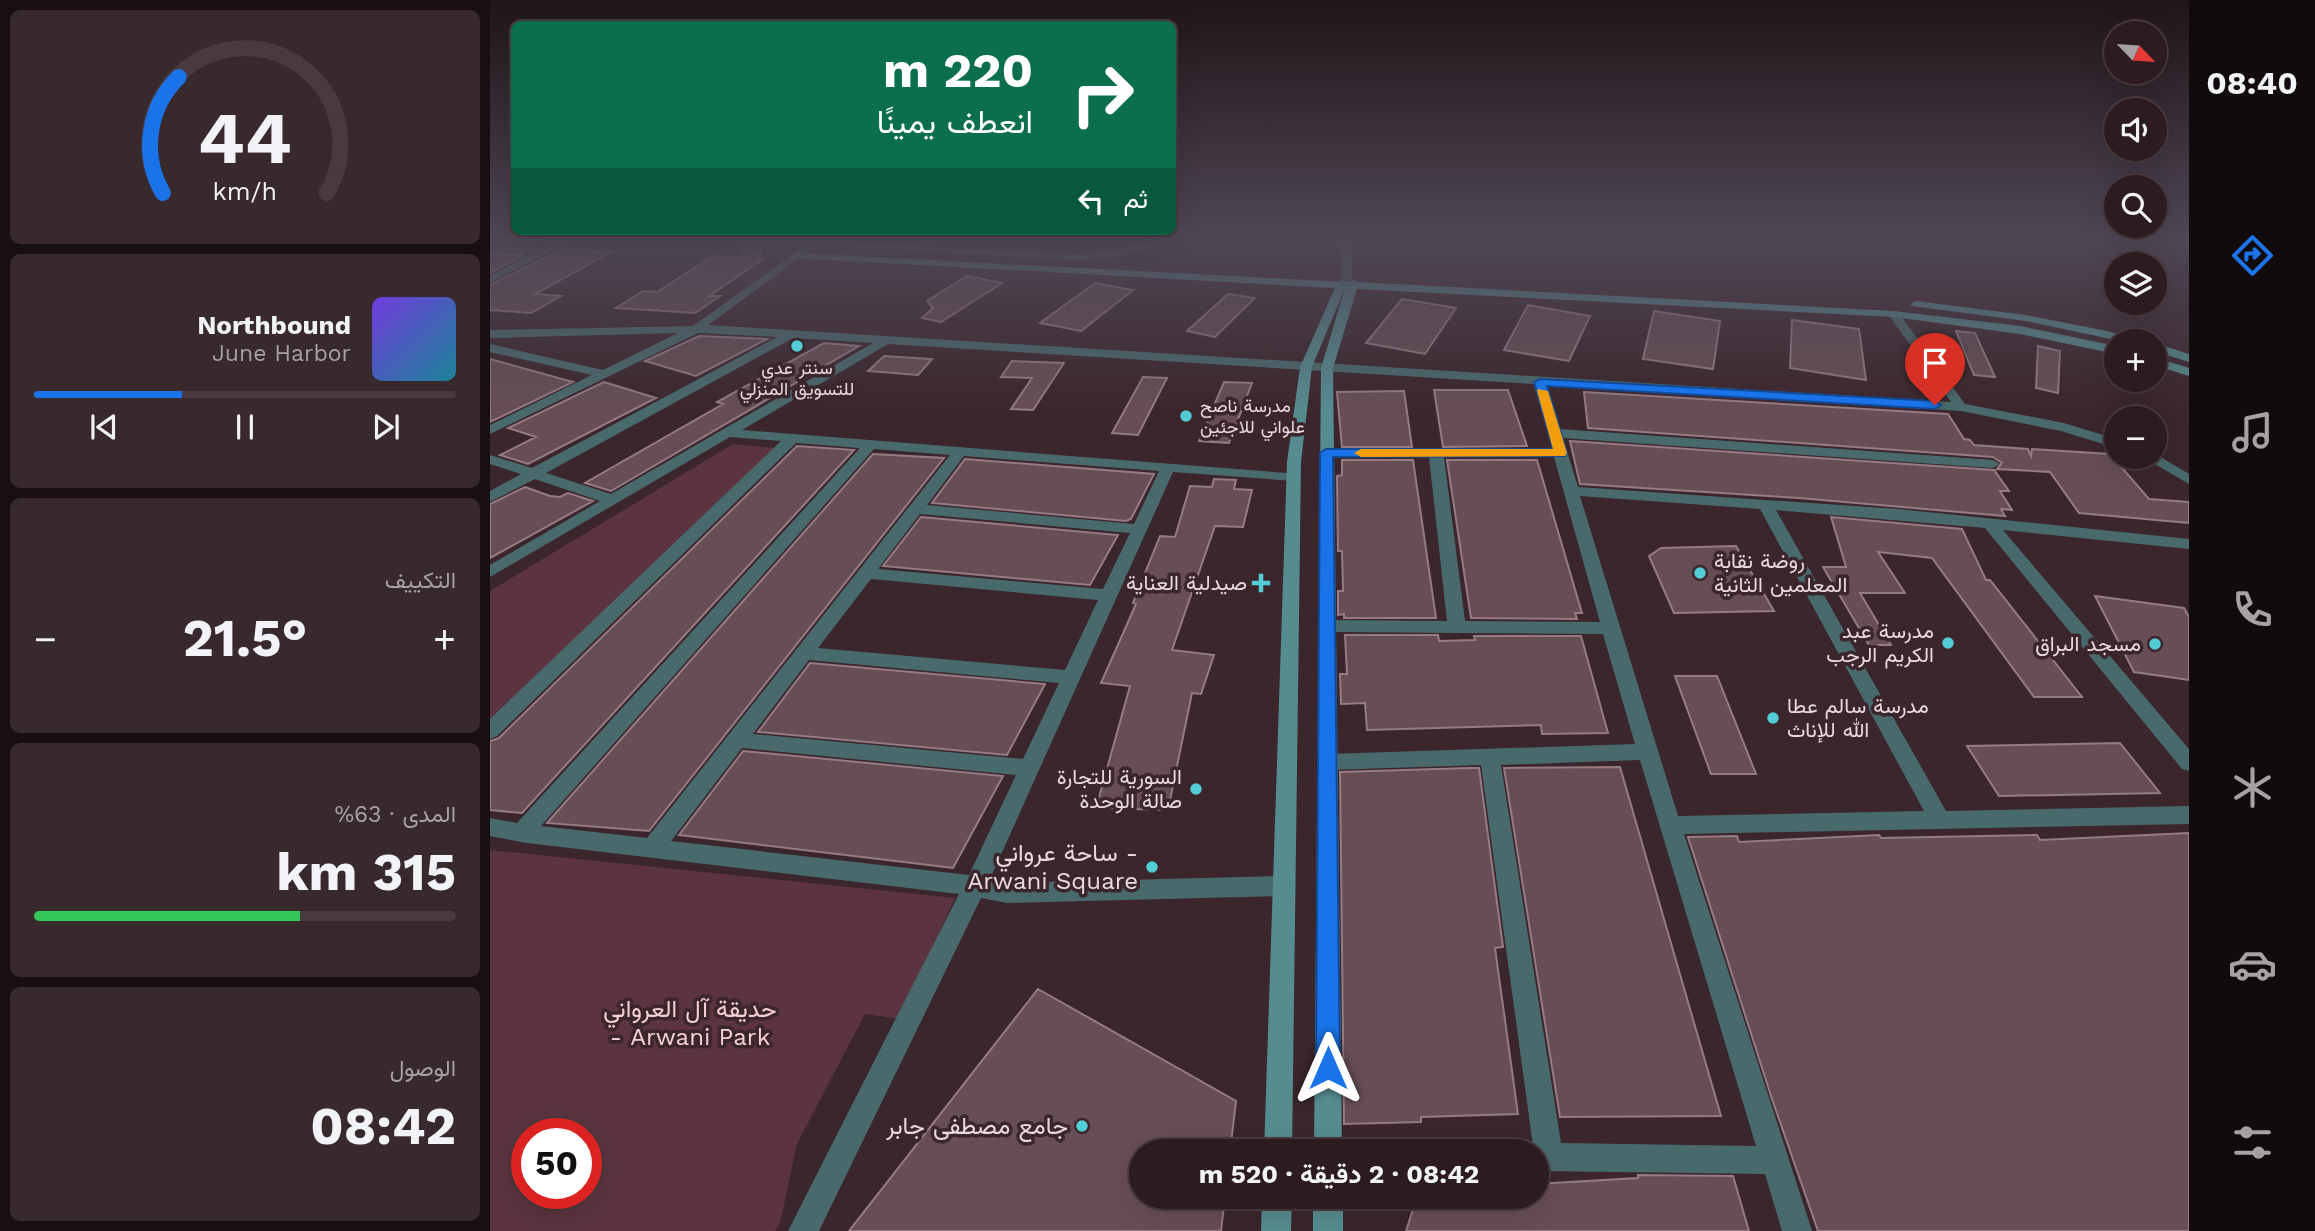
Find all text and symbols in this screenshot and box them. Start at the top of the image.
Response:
north arrow [2104,21,2166,84]
map controls [2104,21,2167,469]
text: 220 m [883,41,1033,99]
icon: right [1057,49,1148,140]
text: 08:40 [2206,64,2298,102]
text: 44 [198,95,292,181]
button: sound [2104,98,2167,161]
text: انعطف يمينًا [877,103,1033,141]
button: search [2104,175,2167,238]
text: km/h [213,177,277,206]
icon: left [1072,182,1110,220]
text: ثم [1124,184,1148,214]
icon: directions [2228,231,2277,280]
button: layers [2104,252,2167,315]
text: Northbound [197,310,351,340]
button: + [2104,329,2167,392]
pin [1905,333,1965,405]
marker: سنتر عدي للتسويق المنزلي [789,338,805,354]
text: June Harbor [212,340,351,367]
icon: arrive [1916,344,1954,382]
place label: سنتر عدي للتسويق المنزلي [740,357,854,404]
place label: مدرسة ناصح علواني للاجئين [1200,395,1305,442]
button: − [2104,406,2167,469]
icon: previous [85,408,123,446]
icon: pause [226,408,264,446]
icon: next [367,408,405,446]
marker: مدرسة ناصح علواني للاجئين [1178,408,1194,424]
icon: music [2228,408,2277,457]
place label: روضة نقابة المعلمين الثانية [1714,548,1847,597]
marker: روضة نقابة المعلمين الثانية [1692,565,1708,581]
text: التكييف [385,567,456,594]
place label: صيدلية العناية [1126,570,1247,595]
marker: صيدلية العناية [1253,575,1269,591]
icon: phone [2228,585,2277,634]
text: 21.5° [183,608,307,669]
text: − [34,617,57,661]
text: + [433,617,456,661]
place label: مدرسة عبد الكريم الرجب [1826,618,1934,669]
place label: مسجد البراق [2035,631,2141,657]
marker: مدرسة عبد الكريم الرجب [1940,635,1956,651]
marker: مسجد البراق [2147,636,2163,652]
place label: مدرسة سالم عطا الله للإناث [1787,693,1929,744]
marker: مدرسة سالم عطا الله للإناث [1765,710,1781,726]
icon: climate [2228,763,2277,812]
place label: السورية للتجارة صالة الوحدة [1057,764,1182,814]
marker: السورية للتجارة صالة الوحدة [1188,781,1204,797]
text: المدى · 63% [334,801,456,828]
place label: ساحة عرواني - Arwani Square [967,839,1138,895]
text: 315 km [276,842,456,903]
marker: ساحة عرواني - Arwani Square [1144,859,1160,875]
icon: car [2228,940,2277,989]
park label: حديقة آل العرواني - Arwani Park [603,995,777,1051]
position arrow [1291,1031,1365,1105]
text: الوصول [390,1055,456,1082]
text: 08:42 [310,1096,456,1157]
place label: جامع مصطفى جابر [885,1112,1068,1143]
speed limit sign: 50 [511,1118,602,1209]
marker: جامع مصطفى جابر [1074,1118,1090,1134]
icon: filters [2228,1118,2277,1167]
text: 08:42 · 2 دقيقة · 520 m [1199,1159,1479,1189]

